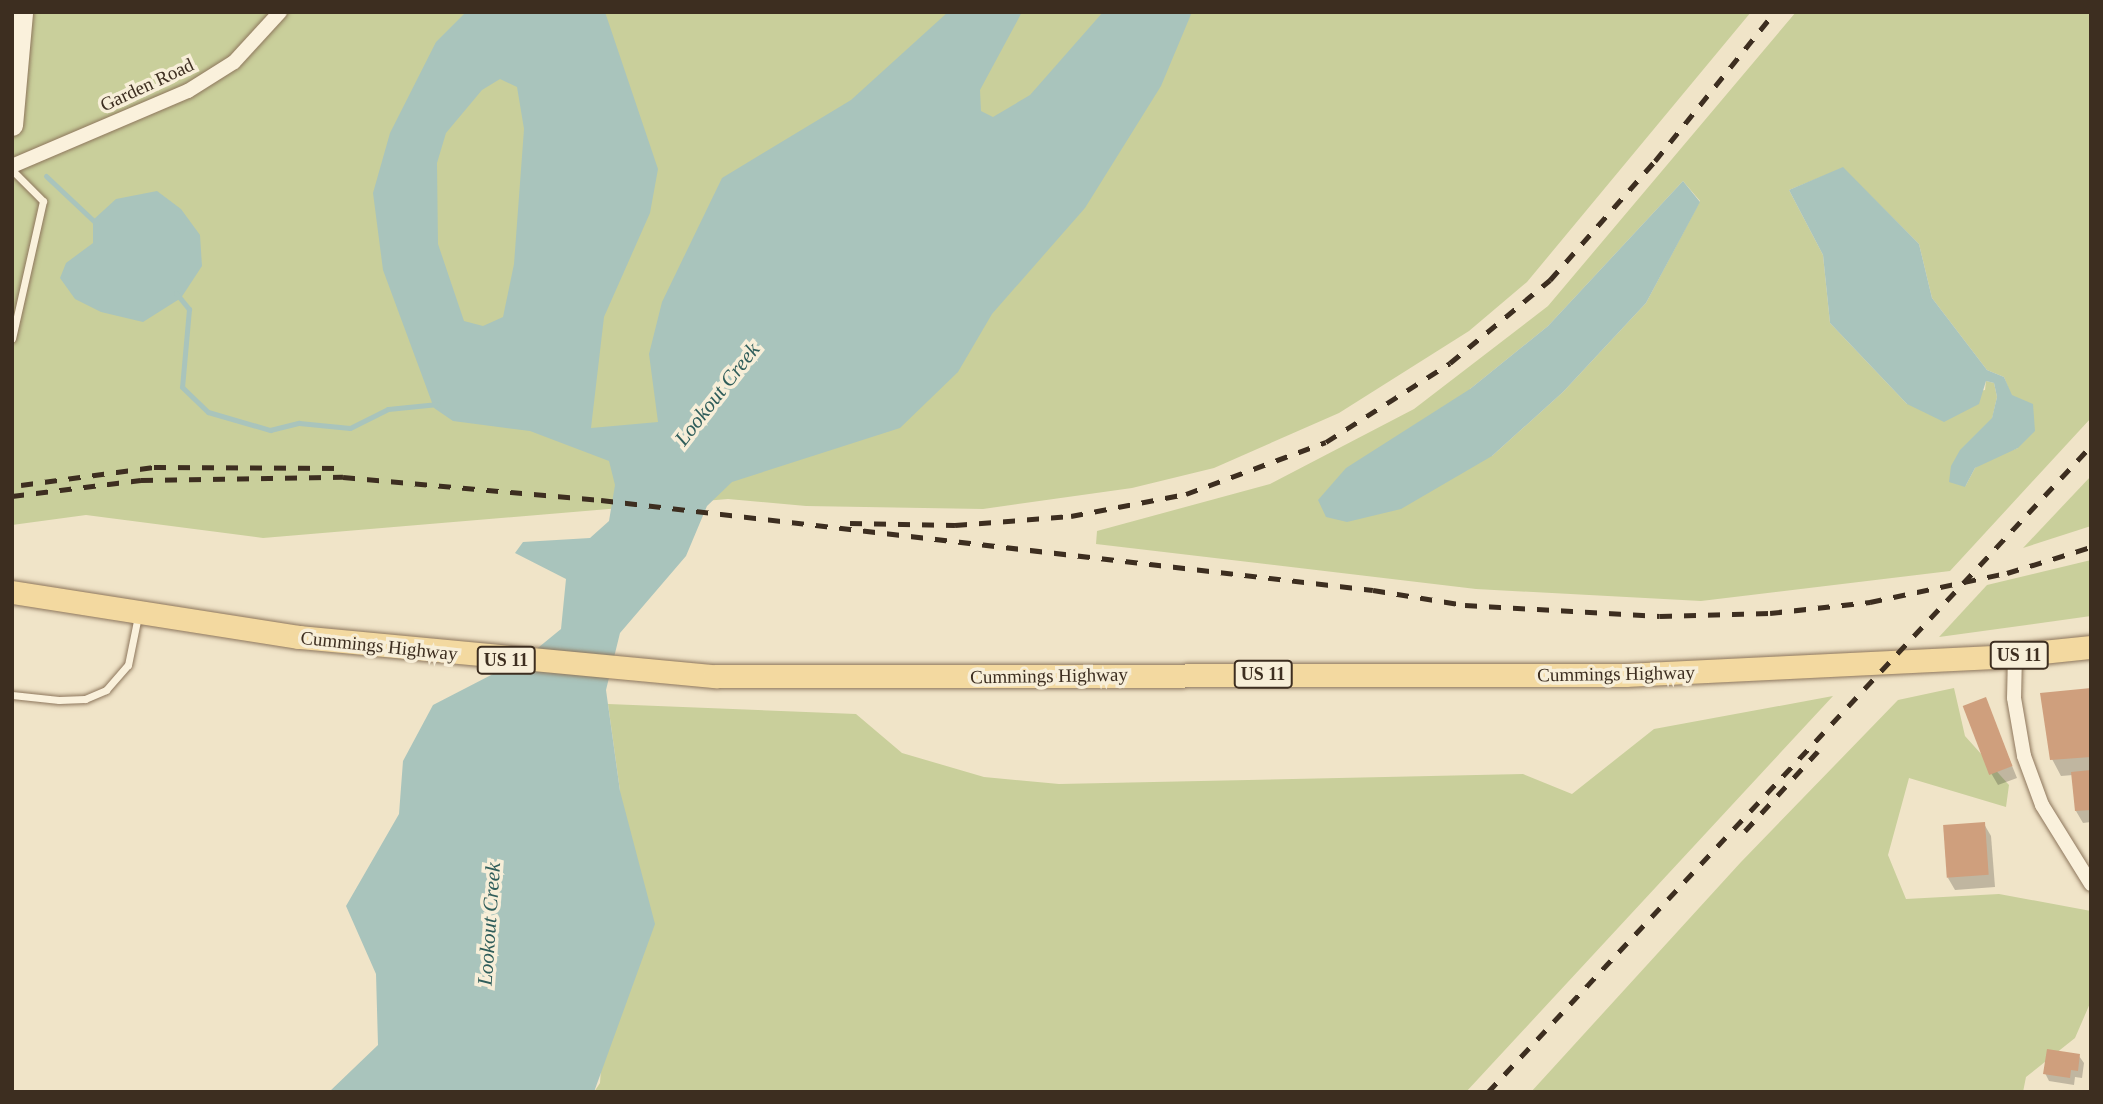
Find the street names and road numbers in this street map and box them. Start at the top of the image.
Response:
street label: Garden Road [97,53,197,117]
street label: Cummings Highway [299,626,459,666]
road number: US 11 [1989,640,2049,670]
road number: US 11 [476,646,536,674]
road number: US 11 [1233,660,1293,688]
street label: Cummings Highway [1537,661,1695,687]
street label: Cummings Highway [970,663,1128,689]

